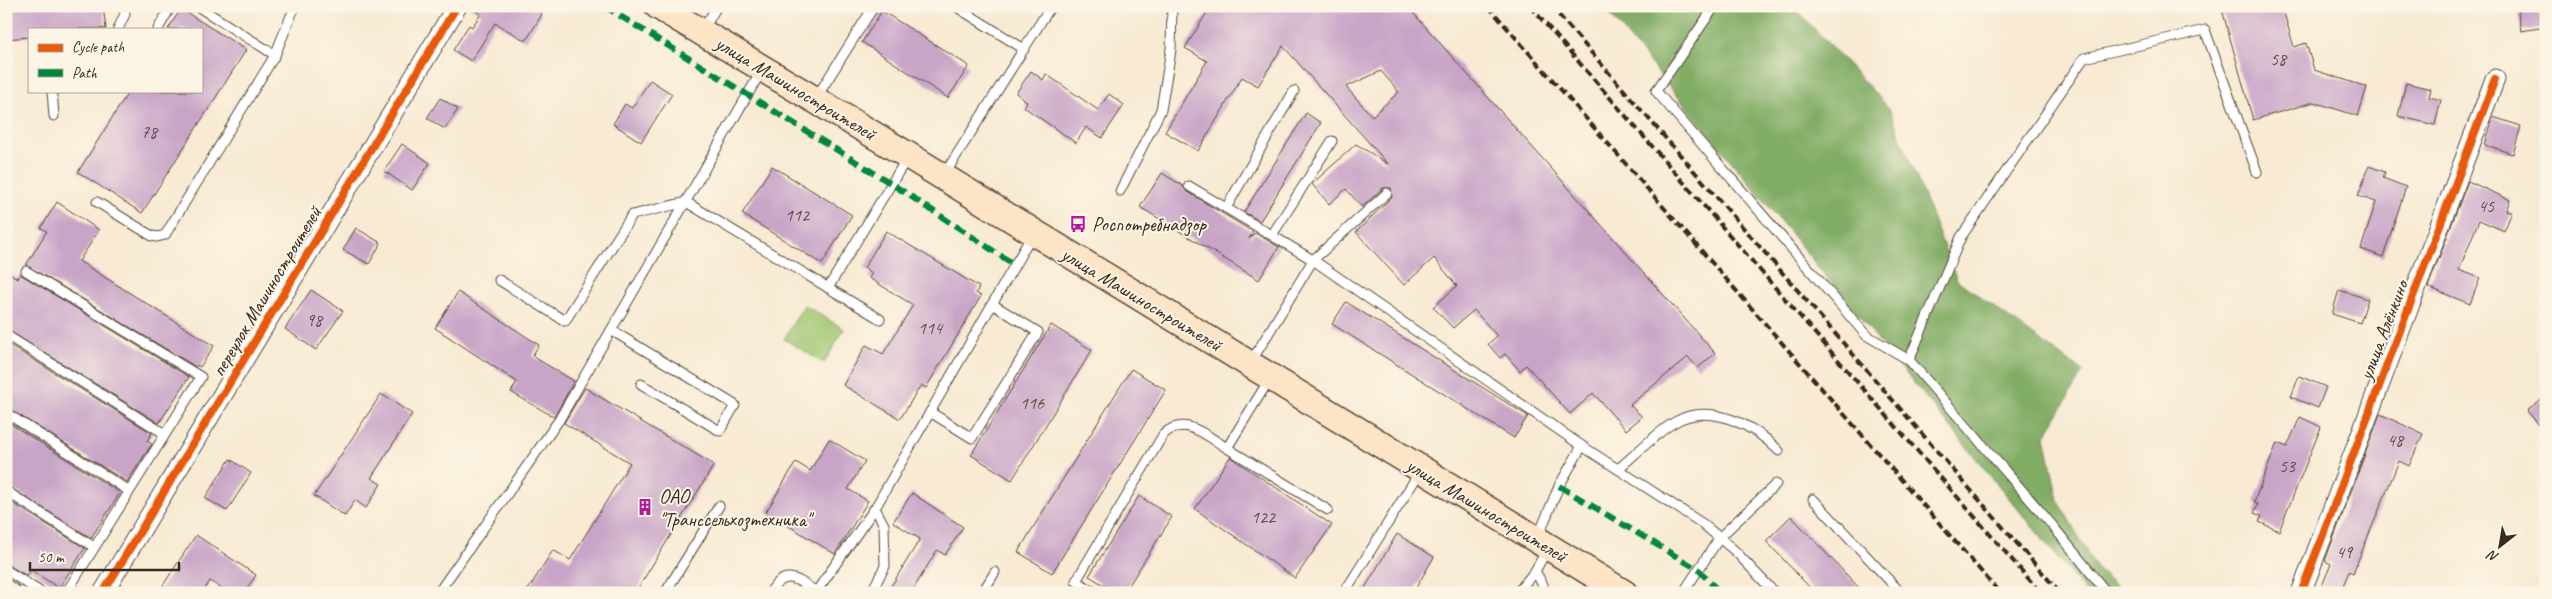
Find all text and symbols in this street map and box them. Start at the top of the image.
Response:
legend [28,28,202,92]
street label: улица Машиностроителей [710,30,882,147]
text: Cycle path [72,38,124,57]
house number: 58 [2270,48,2288,70]
text: Path [72,64,98,83]
house number: 78 [141,121,159,143]
house number: 45 [2478,195,2495,217]
street label: переулок Машиностроителей [206,200,328,381]
house number: 112 [785,204,811,226]
place label: Роспотребнадзор [1092,212,1207,237]
bus stop icon: Роспотребнадзор [1068,214,1088,234]
street label: улица Машиностроителей [1056,241,1228,358]
street label: улица Алёнкино [2353,275,2415,384]
house number: 98 [306,309,324,331]
house number: 114 [918,317,944,339]
house number: 116 [1020,392,1045,414]
house number: 48 [2387,429,2405,451]
street label: улица Машиностроителей [1401,452,1573,569]
house number: 53 [2279,455,2297,477]
place label: ОАО "Транссельхозтехника" [659,484,815,532]
building icon: ОАО "Транссельхозтехника" [635,497,655,517]
house number: 122 [1251,506,1277,528]
north arrow [2474,522,2524,572]
scale bar [30,539,179,571]
house number: 49 [2336,541,2354,563]
text: N [2483,546,2502,566]
text: 50 m [38,548,65,567]

